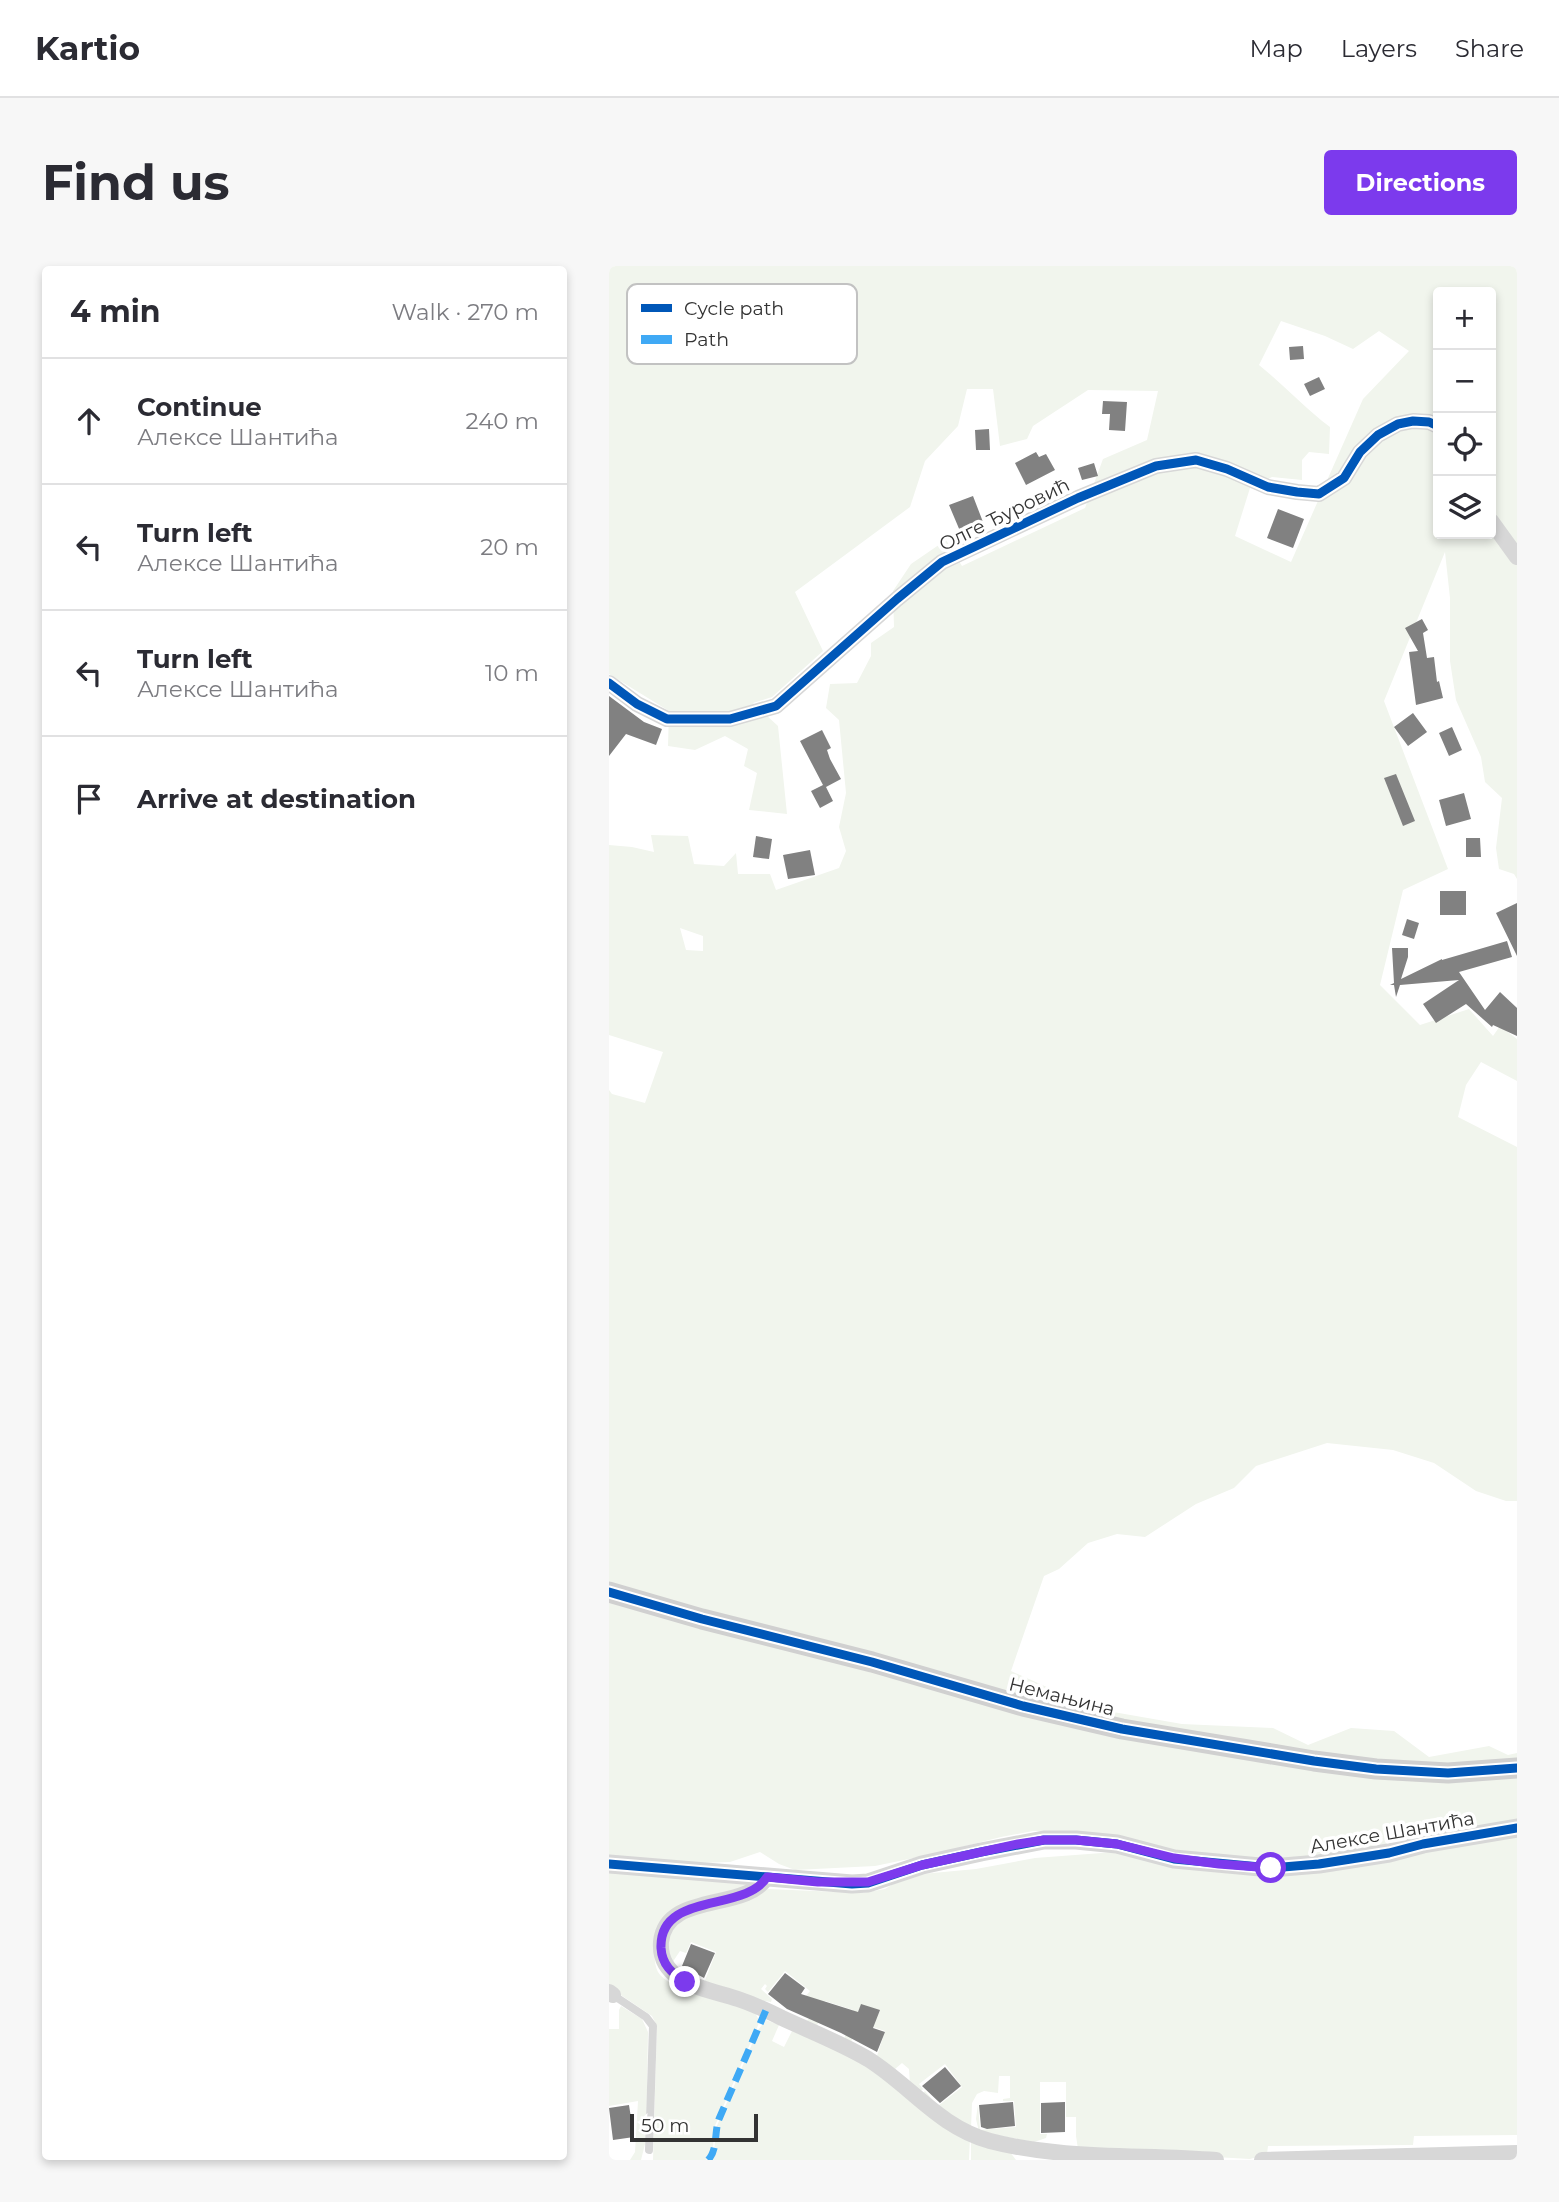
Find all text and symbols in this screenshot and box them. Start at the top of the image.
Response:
text: Kartio [35,28,140,68]
text: Map [1249,34,1303,63]
text: Layers [1341,34,1417,63]
text: Share [1455,34,1524,63]
button: Directions [1324,150,1517,215]
text: Find us [42,153,230,212]
legend [627,284,857,364]
map controls [1433,287,1496,539]
button: + [1433,287,1496,350]
text: 4 min [70,293,160,330]
text: Cycle path [684,297,784,320]
text: Walk · 270 m [392,298,539,326]
text: Path [684,328,729,351]
button: − [1433,350,1496,413]
text: Continue [137,391,262,423]
icon: ahead [70,402,108,440]
text: 240 m [466,407,539,435]
button: locate [1433,413,1496,476]
text: Алексе Шантића [137,423,338,451]
street label: Олге Ђуровић [935,473,1073,556]
button: layers [1433,476,1496,539]
text: Turn left [137,517,253,549]
icon: left [70,528,108,566]
text: 20 m [480,533,539,561]
text: Алексе Шантића [137,549,338,577]
text: Turn left [137,643,253,675]
icon: left [70,654,108,692]
text: 10 m [485,659,539,687]
text: Алексе Шантића [137,675,338,703]
icon: arrive [70,780,108,818]
text: Arrive at destination [137,783,416,815]
street label: Немањина [1007,1672,1117,1721]
street label: Алексе Шантића [1308,1807,1476,1858]
route start [1255,1852,1286,1883]
route end [669,1966,700,1997]
scale bar [630,2111,758,2143]
text: 50 m [641,2114,689,2137]

